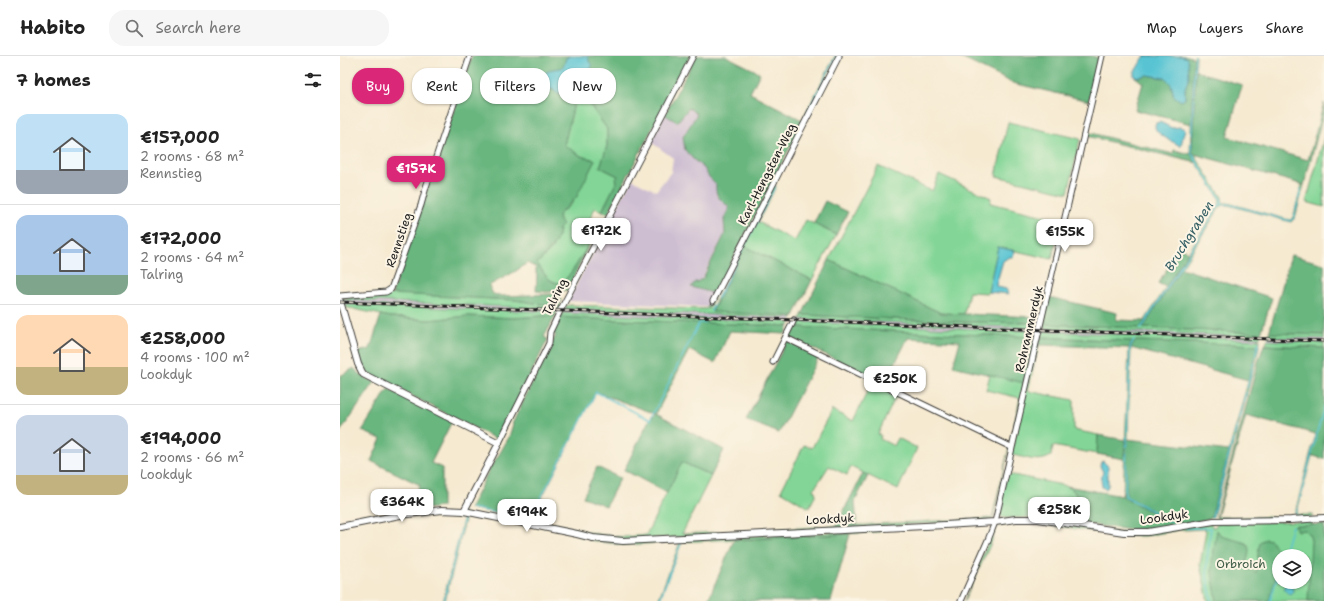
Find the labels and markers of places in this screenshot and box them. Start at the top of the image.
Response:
pin: €157K [388,156,444,190]
pin: €172K [573,218,629,252]
pin: €155K [1037,219,1093,253]
pin: €250K [867,366,923,400]
pin: €364K [374,489,430,523]
pin: €258K [1031,497,1087,531]
pin: €194K [499,499,555,533]

